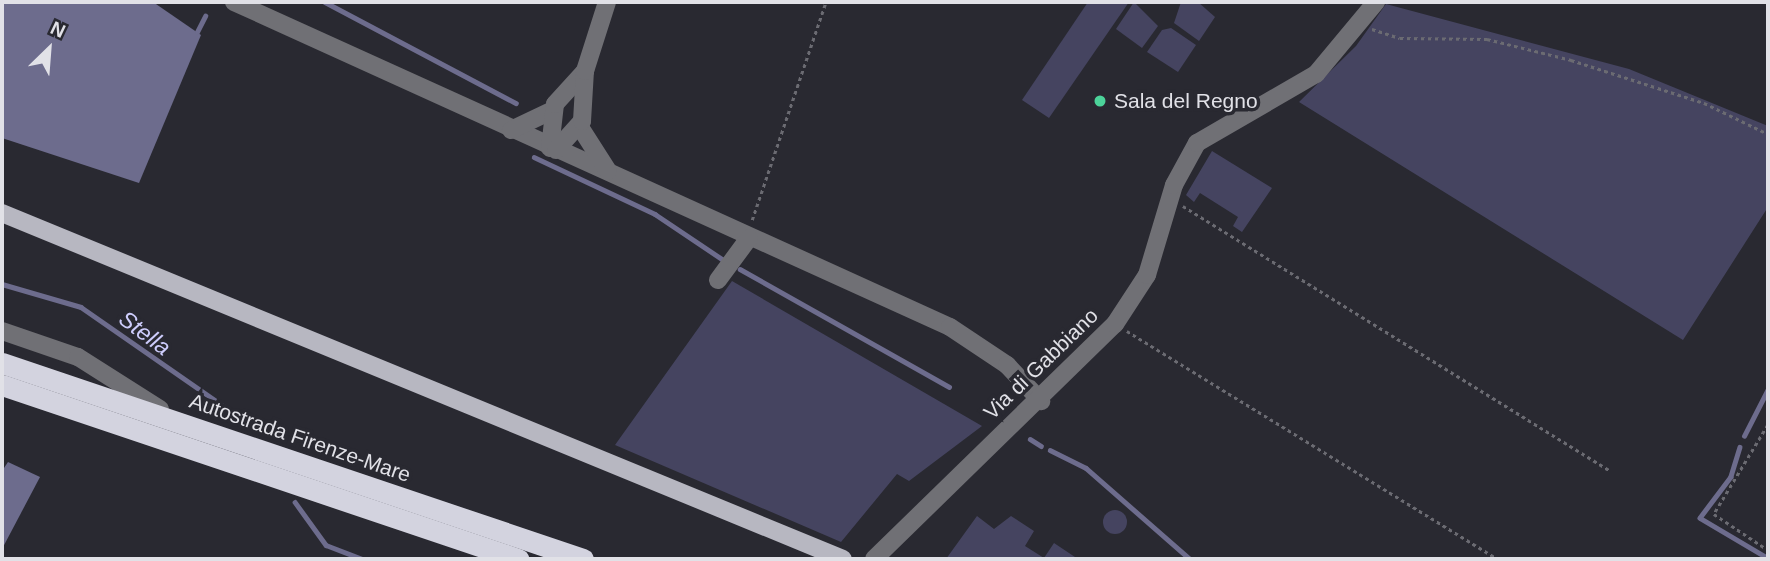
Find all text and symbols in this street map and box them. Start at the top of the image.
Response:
north arrow [14,14,84,84]
text: N [47,17,69,42]
place label: Sala del Regno [1114,88,1258,114]
marker: Sala del Regno [1092,93,1108,109]
street label: Via di Gabbiano [979,303,1103,425]
water label: Stella [114,305,176,361]
street label: Autostrada Firenze-Mare [186,388,414,488]

